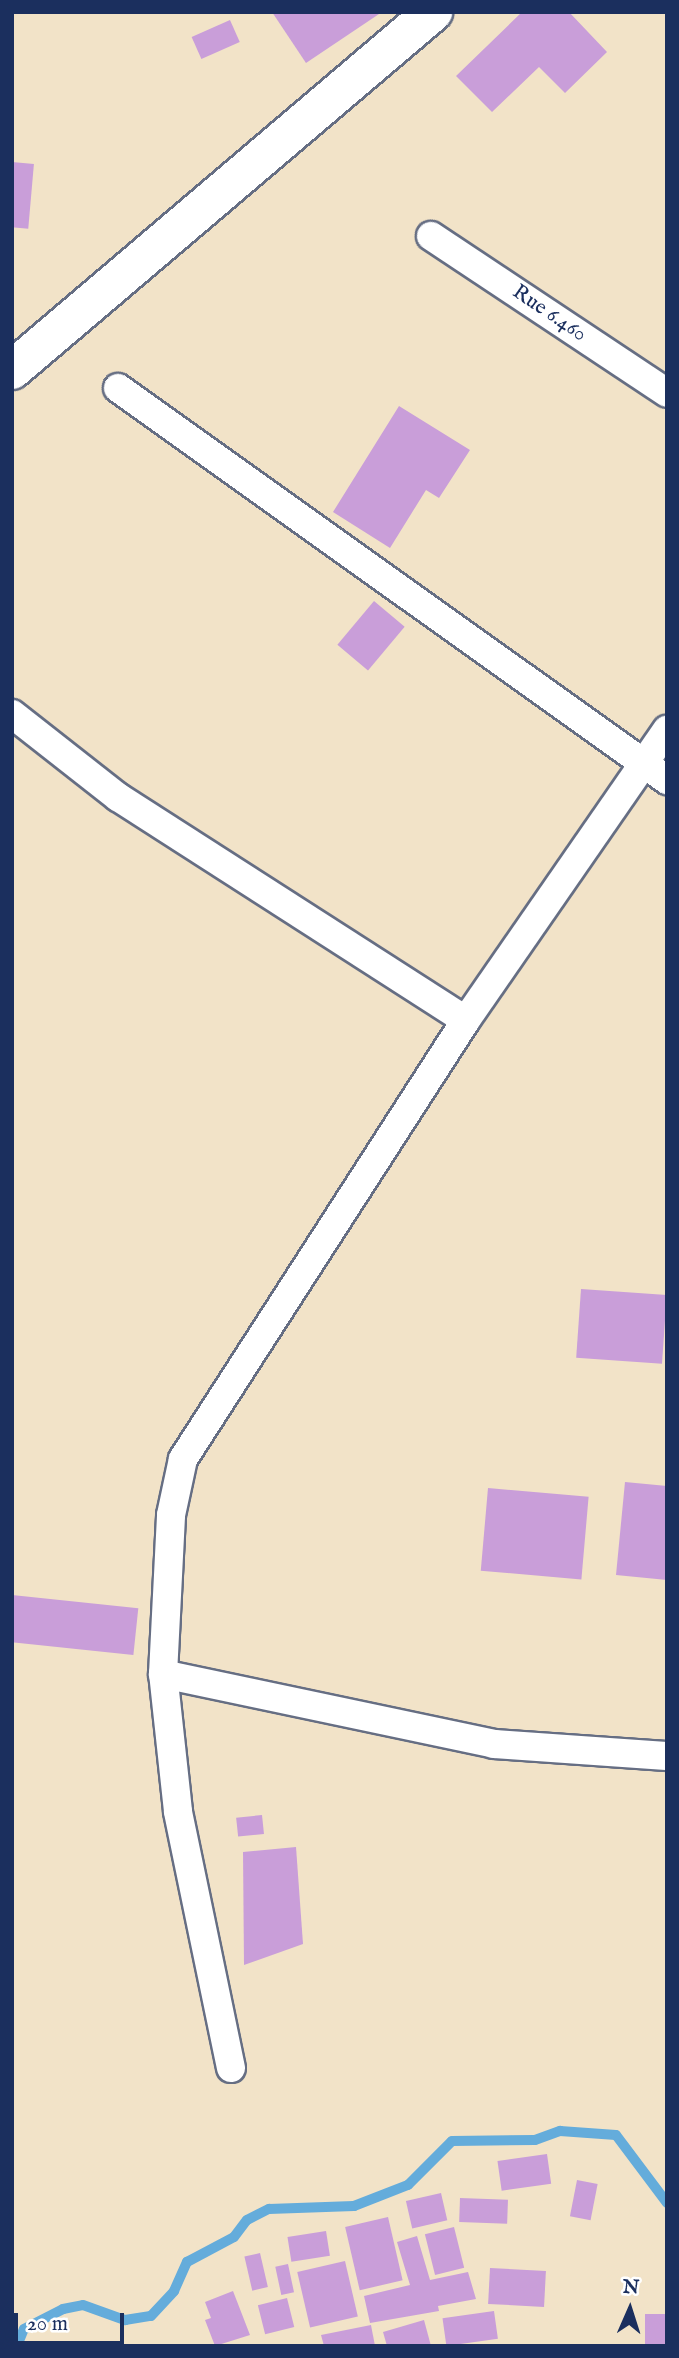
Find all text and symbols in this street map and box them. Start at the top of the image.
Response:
street label: Rue 6.460 [507,280,591,348]
north arrow [595,2274,665,2344]
text: N [622,2276,640,2300]
scale bar [18,2298,128,2342]
text: 20 m [27,2311,68,2338]

